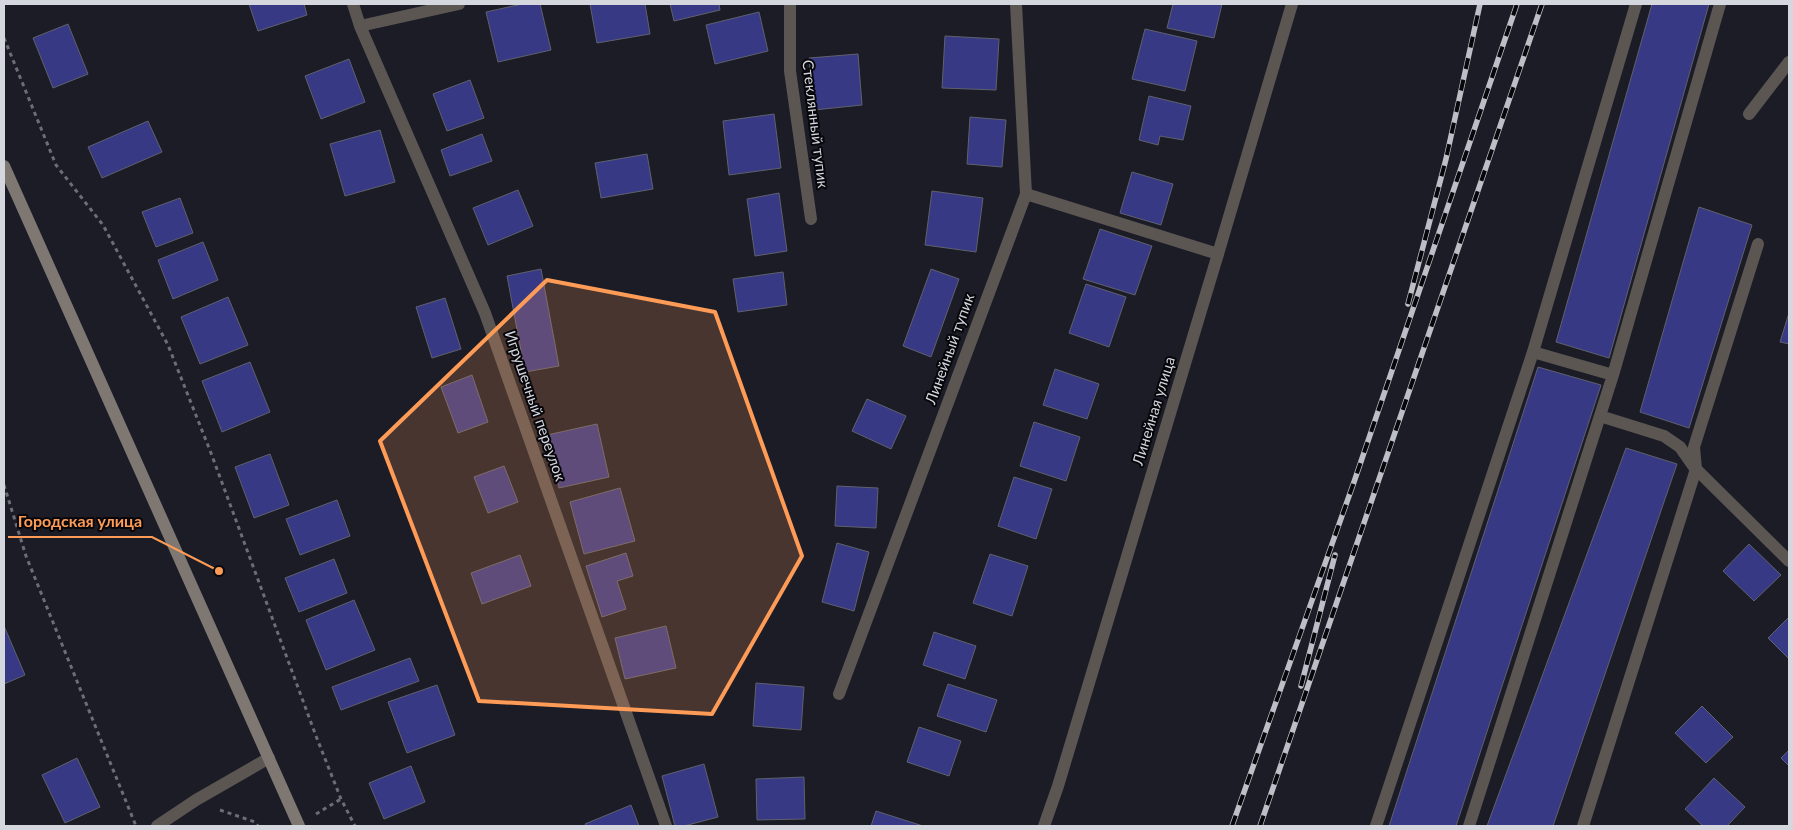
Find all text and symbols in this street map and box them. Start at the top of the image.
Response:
street label: Стеклянный тупик [799,59,833,189]
street label: Линейный тупик [920,291,977,407]
street label: Игрушечный переулок [502,328,570,483]
street label: Линейная улица [1128,354,1178,468]
callout: Городская улица [8,506,152,537]
text: Городская улица [18,511,142,530]

